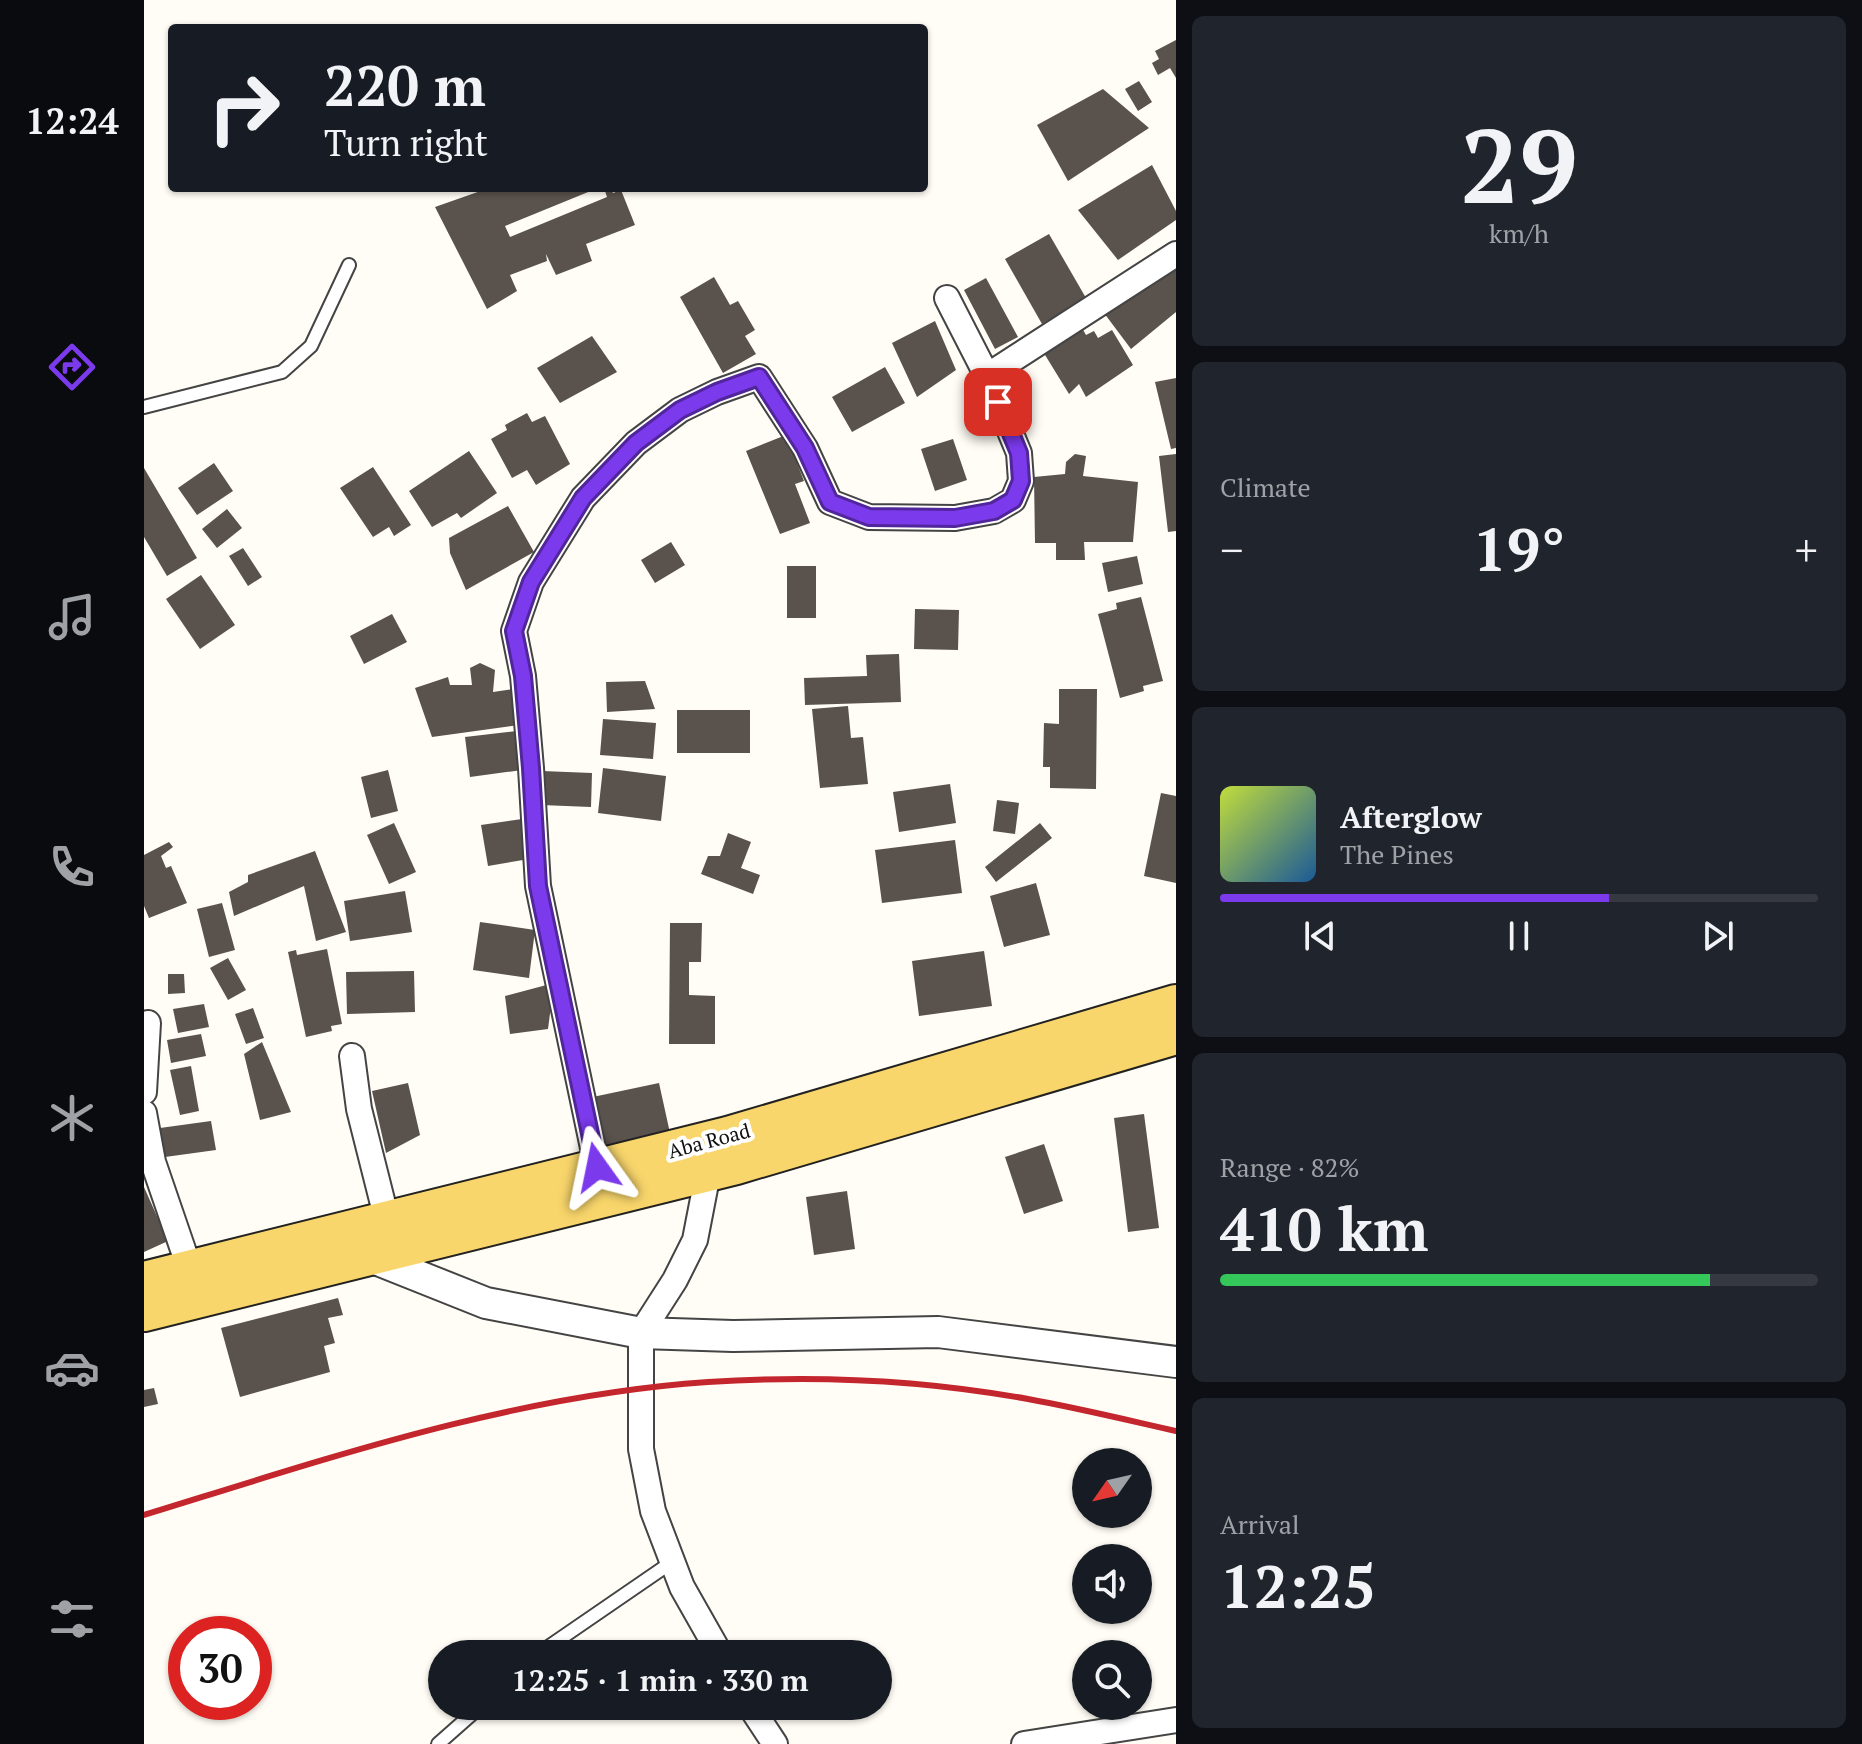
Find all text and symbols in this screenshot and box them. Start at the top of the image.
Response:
text: 220 m [324,48,486,122]
icon: right [192,56,296,160]
text: 29 [1460,95,1578,233]
text: 12:24 [25,97,119,144]
text: Turn right [324,119,488,166]
text: km/h [1489,216,1549,250]
icon: directions [44,339,100,395]
pin [964,368,1032,436]
icon: arrive [976,380,1020,424]
text: Climate [1220,470,1311,504]
text: 19° [1473,509,1565,588]
text: − [1220,520,1243,579]
text: + [1795,520,1818,579]
icon: music [44,589,100,645]
text: Afterglow [1340,797,1482,837]
text: The Pines [1340,837,1454,871]
icon: phone [44,839,100,895]
icon: previous [1298,914,1342,958]
icon: pause [1497,914,1541,958]
icon: next [1696,914,1740,958]
icon: climate [44,1090,100,1146]
street label: Aba Road [665,1117,753,1164]
position arrow [555,1125,639,1209]
text: Range · 82% [1220,1150,1359,1184]
text: 410 km [1220,1189,1428,1268]
icon: car [44,1340,100,1396]
north arrow [1072,1448,1152,1528]
map controls [1072,1448,1152,1720]
text: Arrival [1220,1507,1300,1541]
button: sound [1072,1544,1152,1624]
text: 12:25 [1220,1546,1376,1625]
icon: filters [44,1591,100,1647]
speed limit sign: 30 [168,1616,272,1720]
button: search [1072,1640,1152,1720]
text: 12:25 · 1 min · 330 m [512,1660,808,1700]

